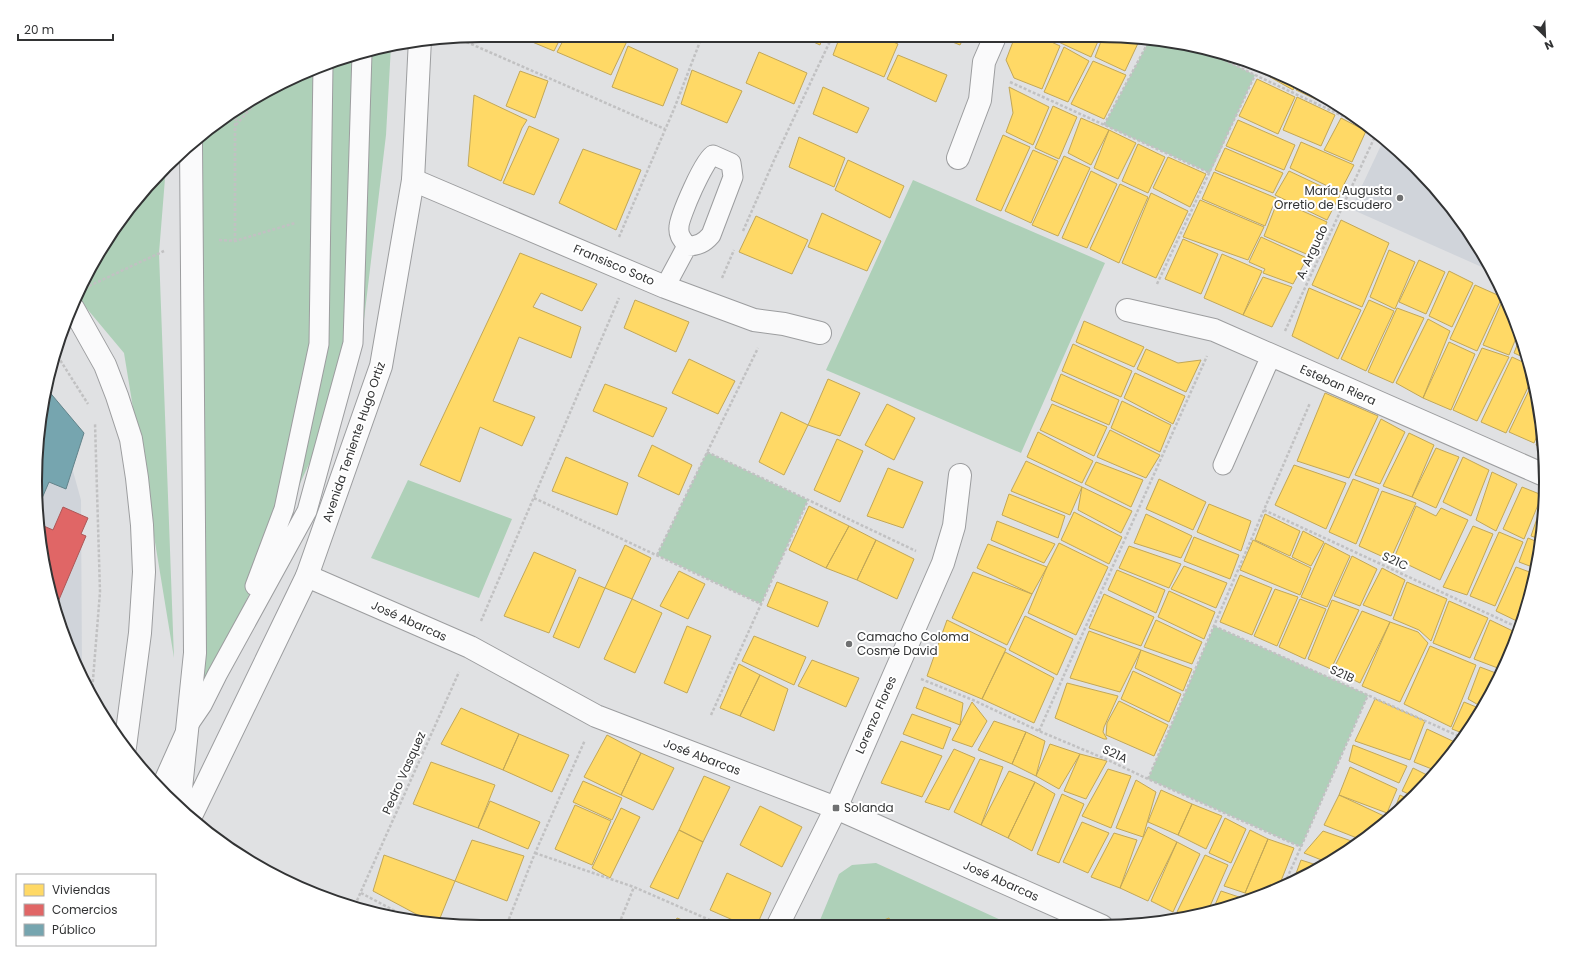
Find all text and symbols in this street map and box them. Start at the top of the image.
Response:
scale bar [18,16,113,42]
north arrow [1525,16,1565,56]
text: 20 m [24,21,54,38]
text: N [1542,36,1556,54]
place label: María Augusta Orretio de Escudero [1274,182,1392,213]
marker: María Augusta Orretio de Escudero [1395,193,1405,203]
street label: A. Argudo [1292,222,1332,282]
street label: Fransisco Soto [571,240,658,289]
street label: Avenida Teniente Hugo Ortiz [318,359,389,524]
street label: Esteban Riera [1297,360,1379,409]
street label: S21C [1379,547,1411,574]
street label: José Abarcas [369,596,450,645]
place label: Camacho Coloma Cosme David [857,628,969,659]
marker: Camacho Coloma Cosme David [844,639,854,649]
street label: S21B [1327,661,1357,686]
street label: Lorenzo Flores [851,673,900,756]
street label: Pedro Vasquez [378,729,429,817]
street label: José Abarcas [661,734,743,779]
street label: S21A [1100,740,1131,767]
place label: Solanda [844,799,894,816]
marker: Solanda [831,803,841,813]
street label: José Abarcas [961,856,1042,905]
legend [16,874,156,946]
text: Viviendas [52,881,110,898]
text: Comercios [52,901,117,918]
text: Público [52,921,96,938]

